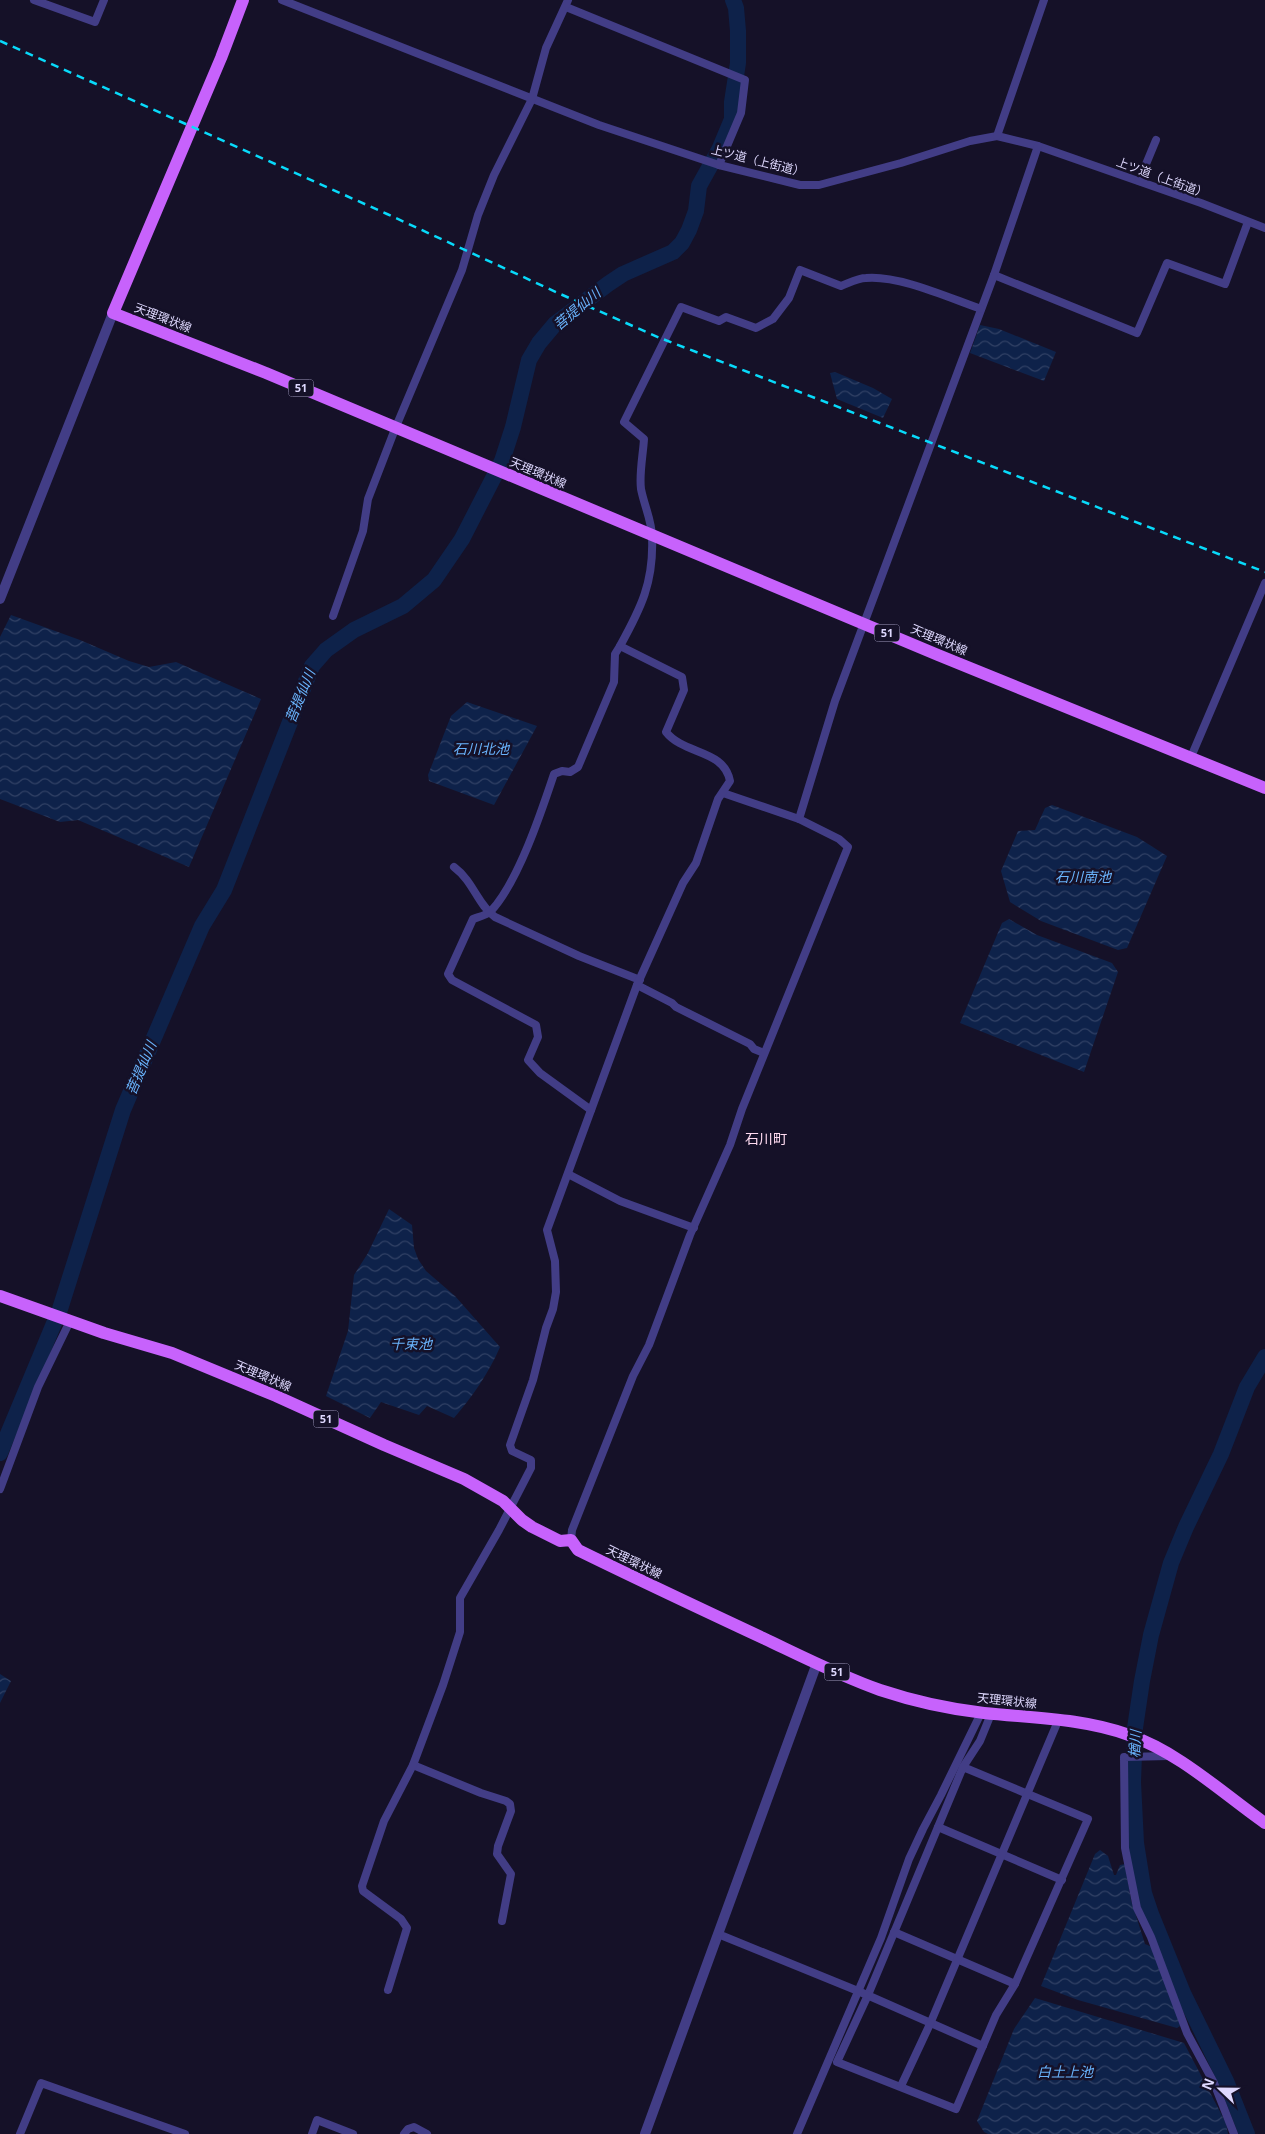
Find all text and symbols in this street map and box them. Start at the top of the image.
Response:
street label: 上ツ道（上街道） [709,141,807,180]
street label: 上ツ道（上街道） [1114,153,1210,202]
water label: 菩提仙川 [549,282,606,334]
street label: 天理環状線 [132,299,194,336]
road number: 51 [288,379,314,396]
street label: 天理環状線 [507,453,569,492]
street label: 天理環状線 [908,620,970,659]
road number: 51 [874,624,900,641]
water label: 菩提仙川 [280,664,320,725]
water label: 石川北池 [453,739,511,758]
water label: 石川南池 [1055,867,1113,886]
water label: 菩提仙川 [121,1036,161,1097]
district label: 石川町 [745,1129,787,1148]
water label: 千束池 [390,1334,434,1353]
street label: 天理環状線 [232,1356,294,1395]
road number: 51 [314,1410,338,1428]
street label: 天理環状線 [604,1541,665,1582]
road number: 51 [824,1664,850,1680]
street label: 天理環状線 [976,1689,1038,1712]
water label: 楢川 [1124,1727,1145,1758]
water label: 白土上池 [1037,2062,1095,2081]
north arrow [1195,2064,1245,2114]
text: N [1197,2075,1218,2093]

